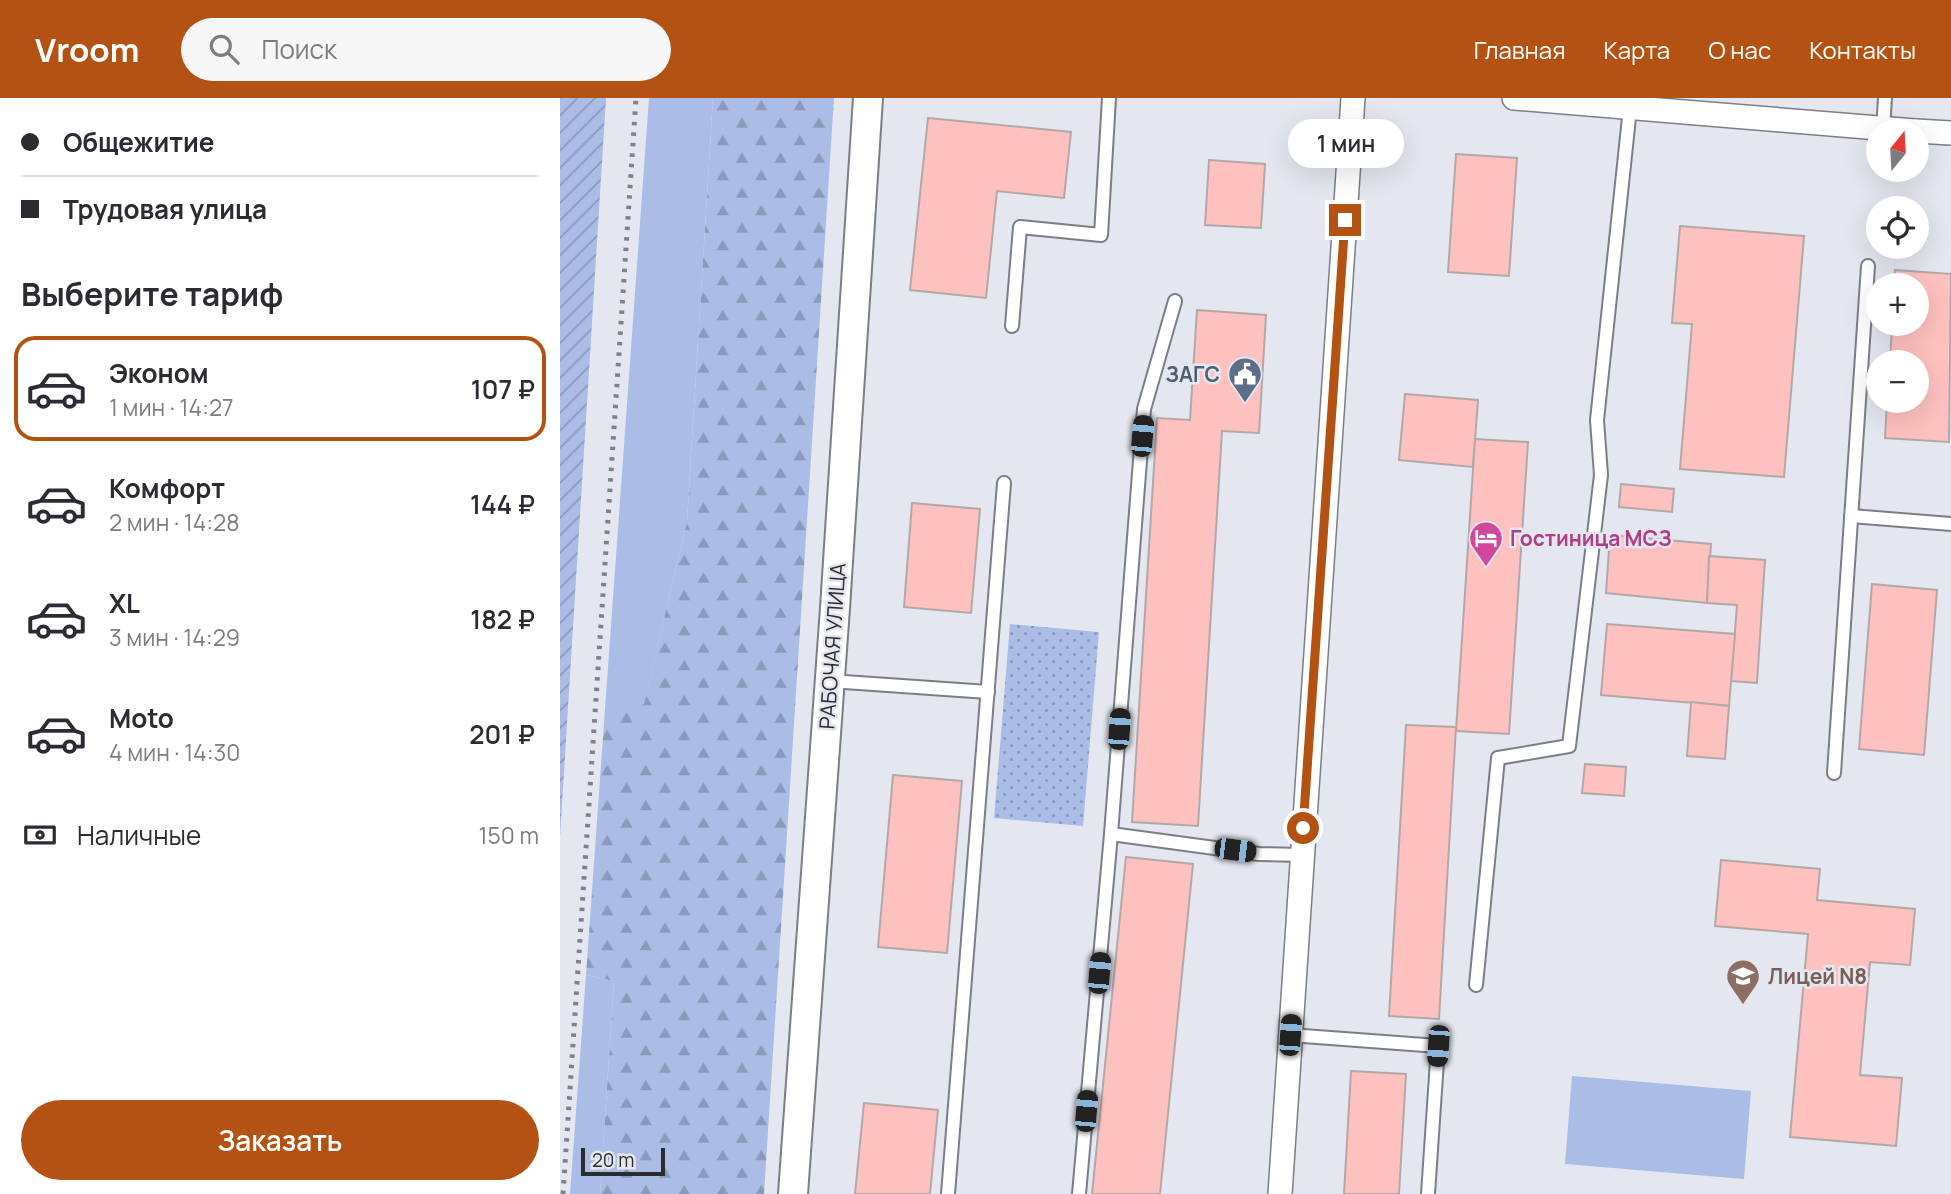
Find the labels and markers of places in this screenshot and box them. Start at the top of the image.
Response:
public building icon: ЗАГС [1226,355,1264,404]
place label: ЗАГС [1165,360,1220,388]
hotel icon: Гостиница МСЗ [1467,519,1505,568]
place label: Гостиница МСЗ [1510,524,1672,552]
school or university icon: Лицей N8 [1724,957,1762,1006]
place label: Лицей N8 [1768,962,1867,990]

